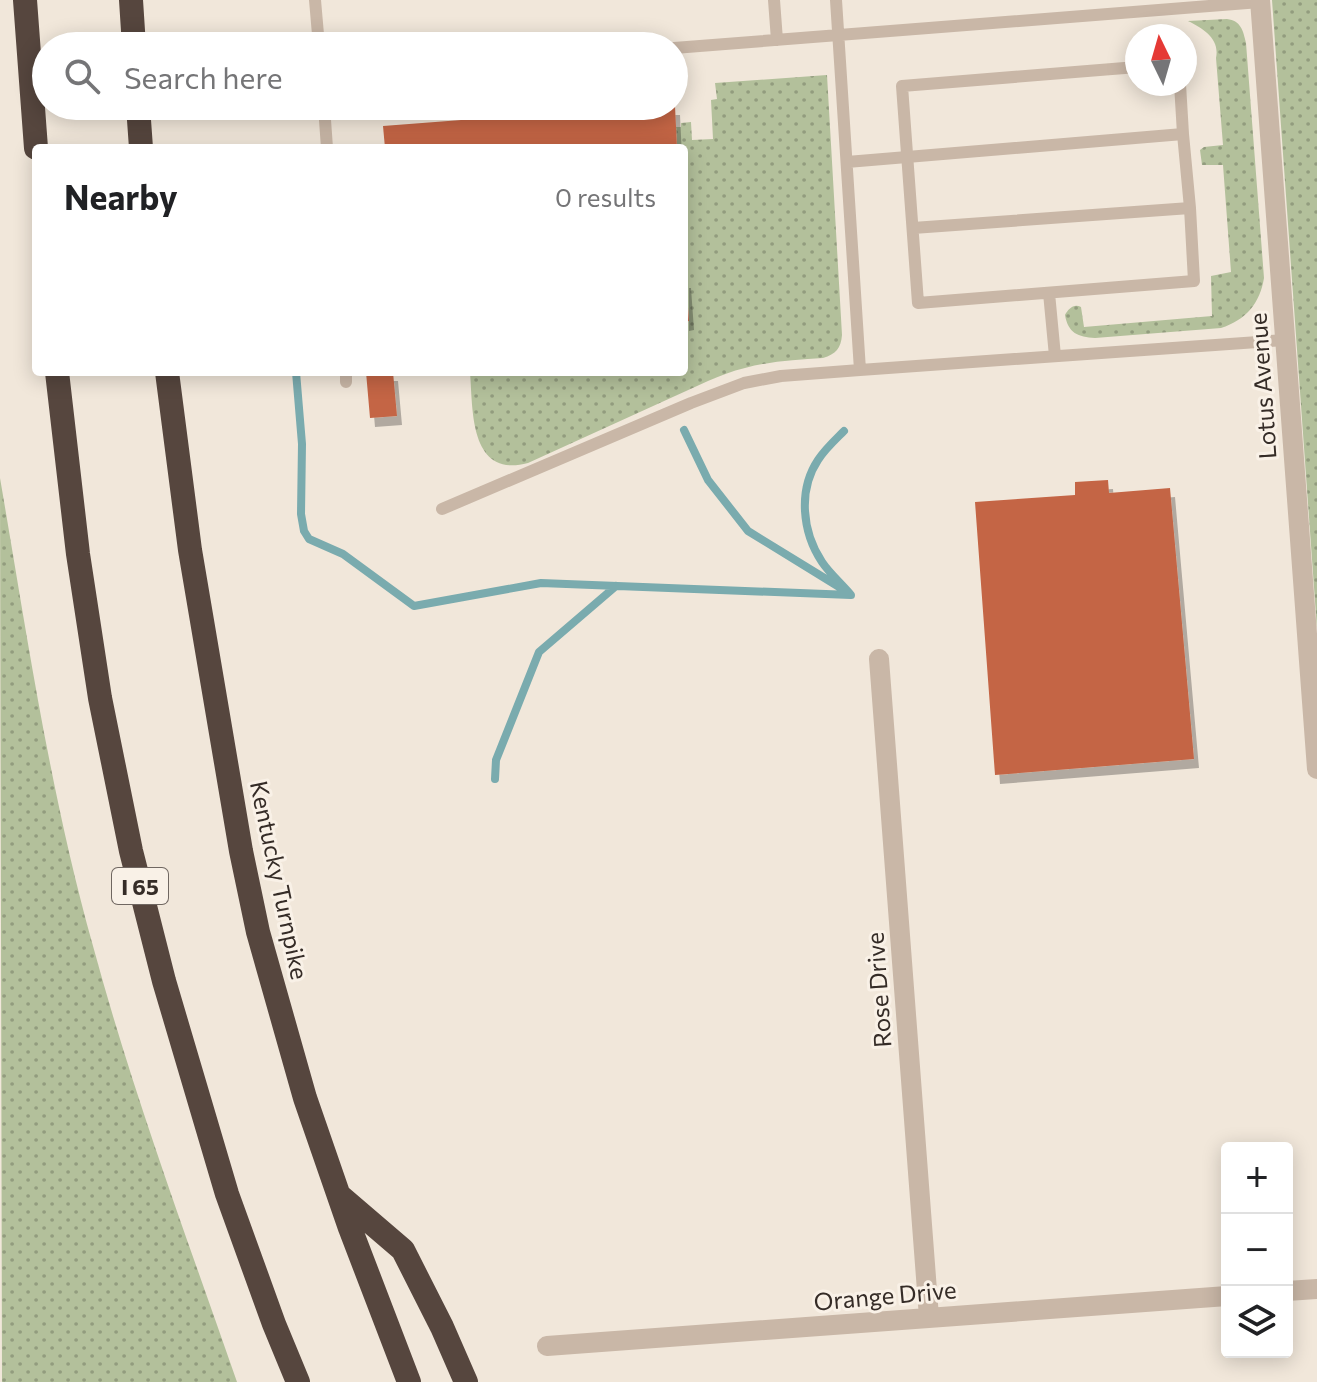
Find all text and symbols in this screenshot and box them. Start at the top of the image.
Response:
north arrow [1125,24,1197,96]
search box [32,32,688,120]
icon: search [60,54,104,98]
text: Search here [124,58,283,95]
text: Nearby [64,175,178,217]
text: 0 results [555,181,656,212]
street label: Lotus Avenue [1242,312,1282,460]
street label: Kentucky Turnpike [245,778,315,982]
road number: I 65 [112,868,168,904]
street label: Rose Drive [860,931,896,1049]
map controls [1221,1142,1293,1358]
button: + [1221,1142,1293,1214]
button: − [1221,1214,1293,1286]
street label: Orange Drive [812,1274,958,1316]
button: layers [1221,1286,1293,1358]

